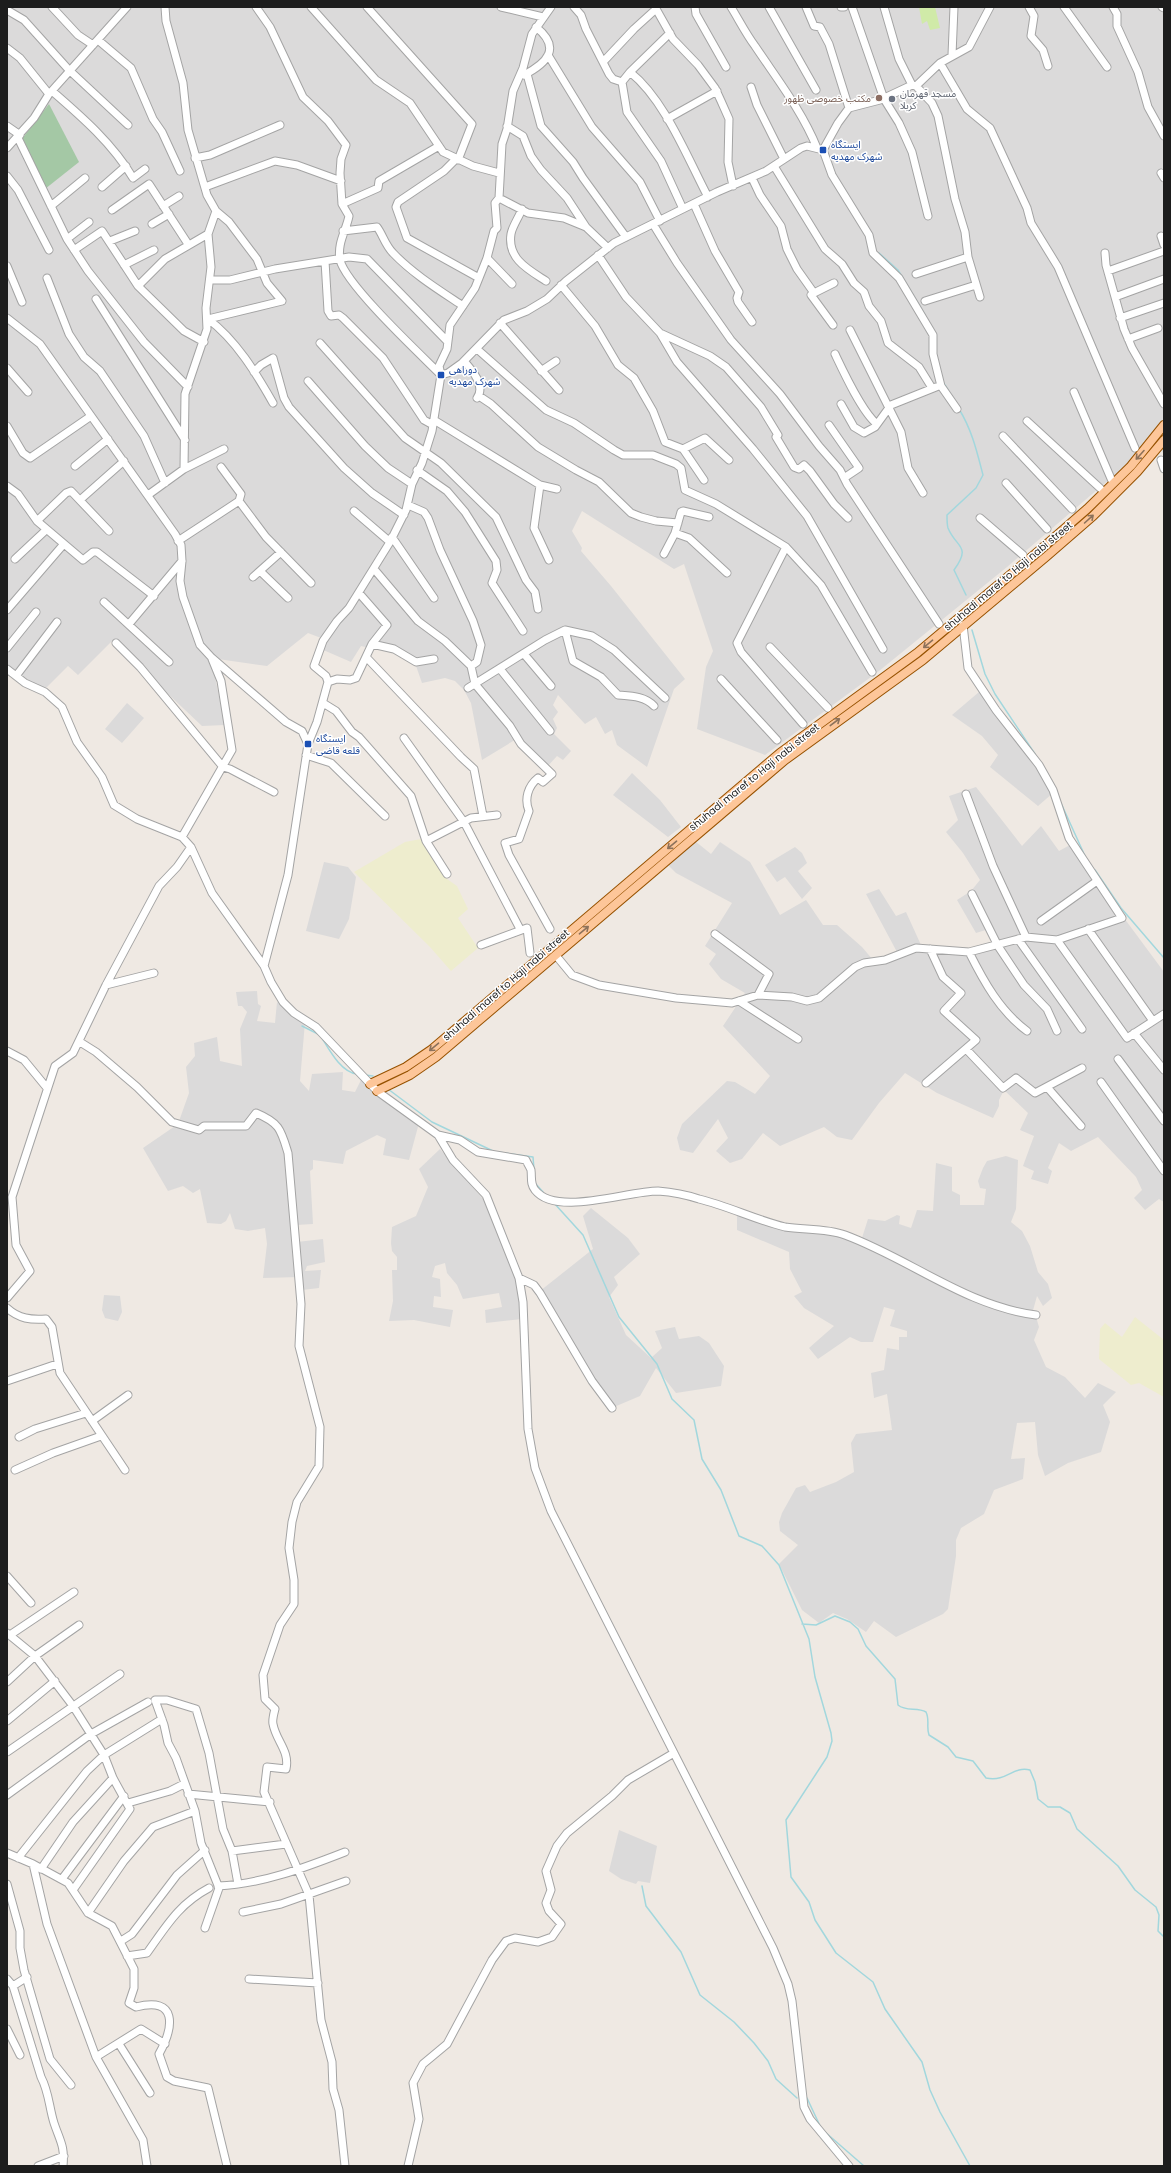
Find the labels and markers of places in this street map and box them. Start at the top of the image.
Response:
place label: مسجد قهرمان کربلا [900,86,956,113]
place label: مکتب خصوصی ظهور [783,91,871,106]
marker: مکتب خصوصی ظهور [874,93,884,103]
marker: مسجد قهرمان کربلا [887,94,897,104]
place label: ایستگاه شهرک مهدیه [831,137,883,164]
marker: ایستگاه شهرک مهدیه [818,145,828,155]
place label: دوراهی شهرک مهدیه [449,362,501,389]
marker: دوراهی شهرک مهدیه [436,370,446,380]
place label: ایستگاه قلعه قاضی [316,731,361,758]
marker: ایستگاه قلعه قاضی [303,739,313,749]

